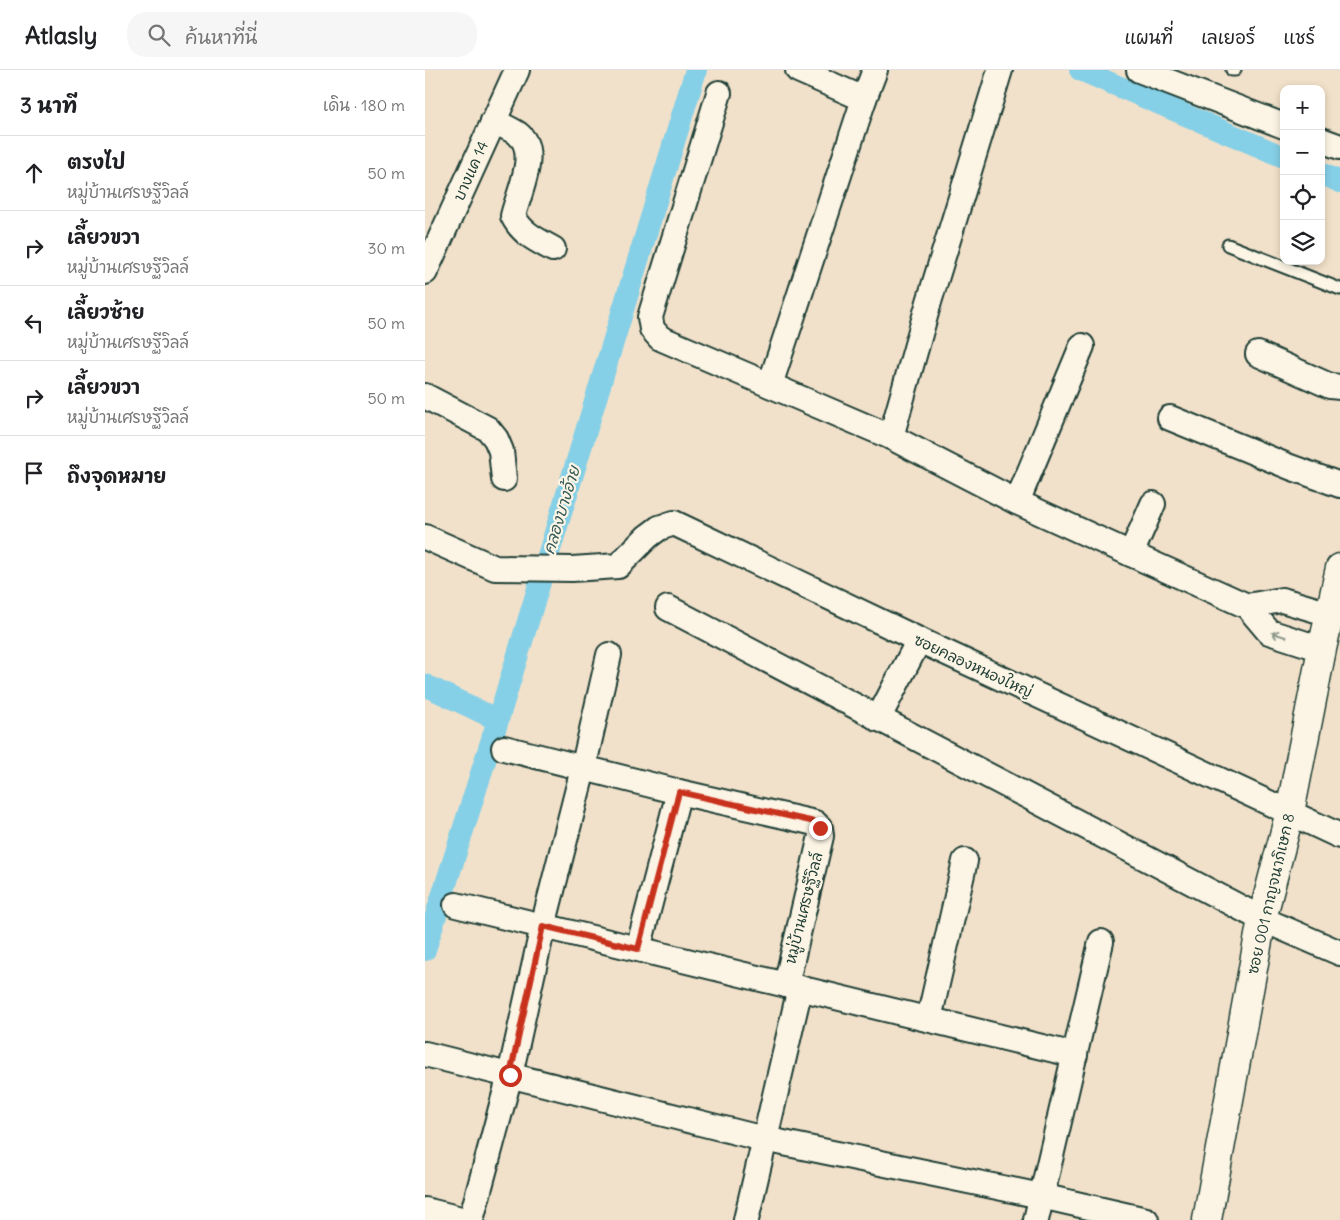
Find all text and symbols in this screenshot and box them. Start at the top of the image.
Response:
search box [127,12,477,57]
text: Atlasly [25,20,97,50]
icon: search [145,21,173,49]
text: ค้นหาที่นี่ [185,25,258,49]
text: แผนที่ [1125,26,1173,49]
text: เลเยอร์ [1201,26,1255,49]
text: แชร์ [1283,26,1315,49]
map controls [1280,85,1325,265]
button: + [1280,85,1325,130]
text: 3 นาที [20,92,77,119]
text: เดิน · 180 m [323,95,405,115]
button: − [1280,130,1325,175]
street label: บางแค 14 [449,138,492,204]
text: ตรงไป [67,150,125,174]
icon: ahead [20,159,48,187]
text: 50 m [367,163,405,183]
button: locate [1280,175,1325,220]
text: หมู่บ้านเศรษฐีวิลล์ [67,182,189,202]
button: layers [1280,220,1325,265]
text: เลี้ยวขวา [67,225,140,249]
icon: right [20,234,48,262]
text: 30 m [368,238,405,258]
text: หมู่บ้านเศรษฐีวิลล์ [67,257,189,277]
text: เลี้ยวซ้าย [67,300,144,324]
icon: left [20,309,48,337]
text: 50 m [367,313,405,333]
text: หมู่บ้านเศรษฐีวิลล์ [67,332,189,352]
text: เลี้ยวขวา [67,375,140,399]
icon: right [20,384,48,412]
text: 50 m [367,388,405,408]
text: หมู่บ้านเศรษฐีวิลล์ [67,407,189,427]
icon: arrive [20,459,48,487]
water label: คลองบางอ้าย [538,462,584,556]
text: ถึงจุดหมาย [67,464,166,488]
street label: ซอยคลองหนองใหญ่ [911,630,1035,701]
one-way arrow [1271,630,1287,640]
street label: ซอย 001 กาญจนาภิเษก 8 [1243,812,1298,976]
route end [809,817,832,840]
street label: หมู่บ้านเศรษฐีวิลล์ [780,850,829,966]
route start [499,1064,522,1087]

